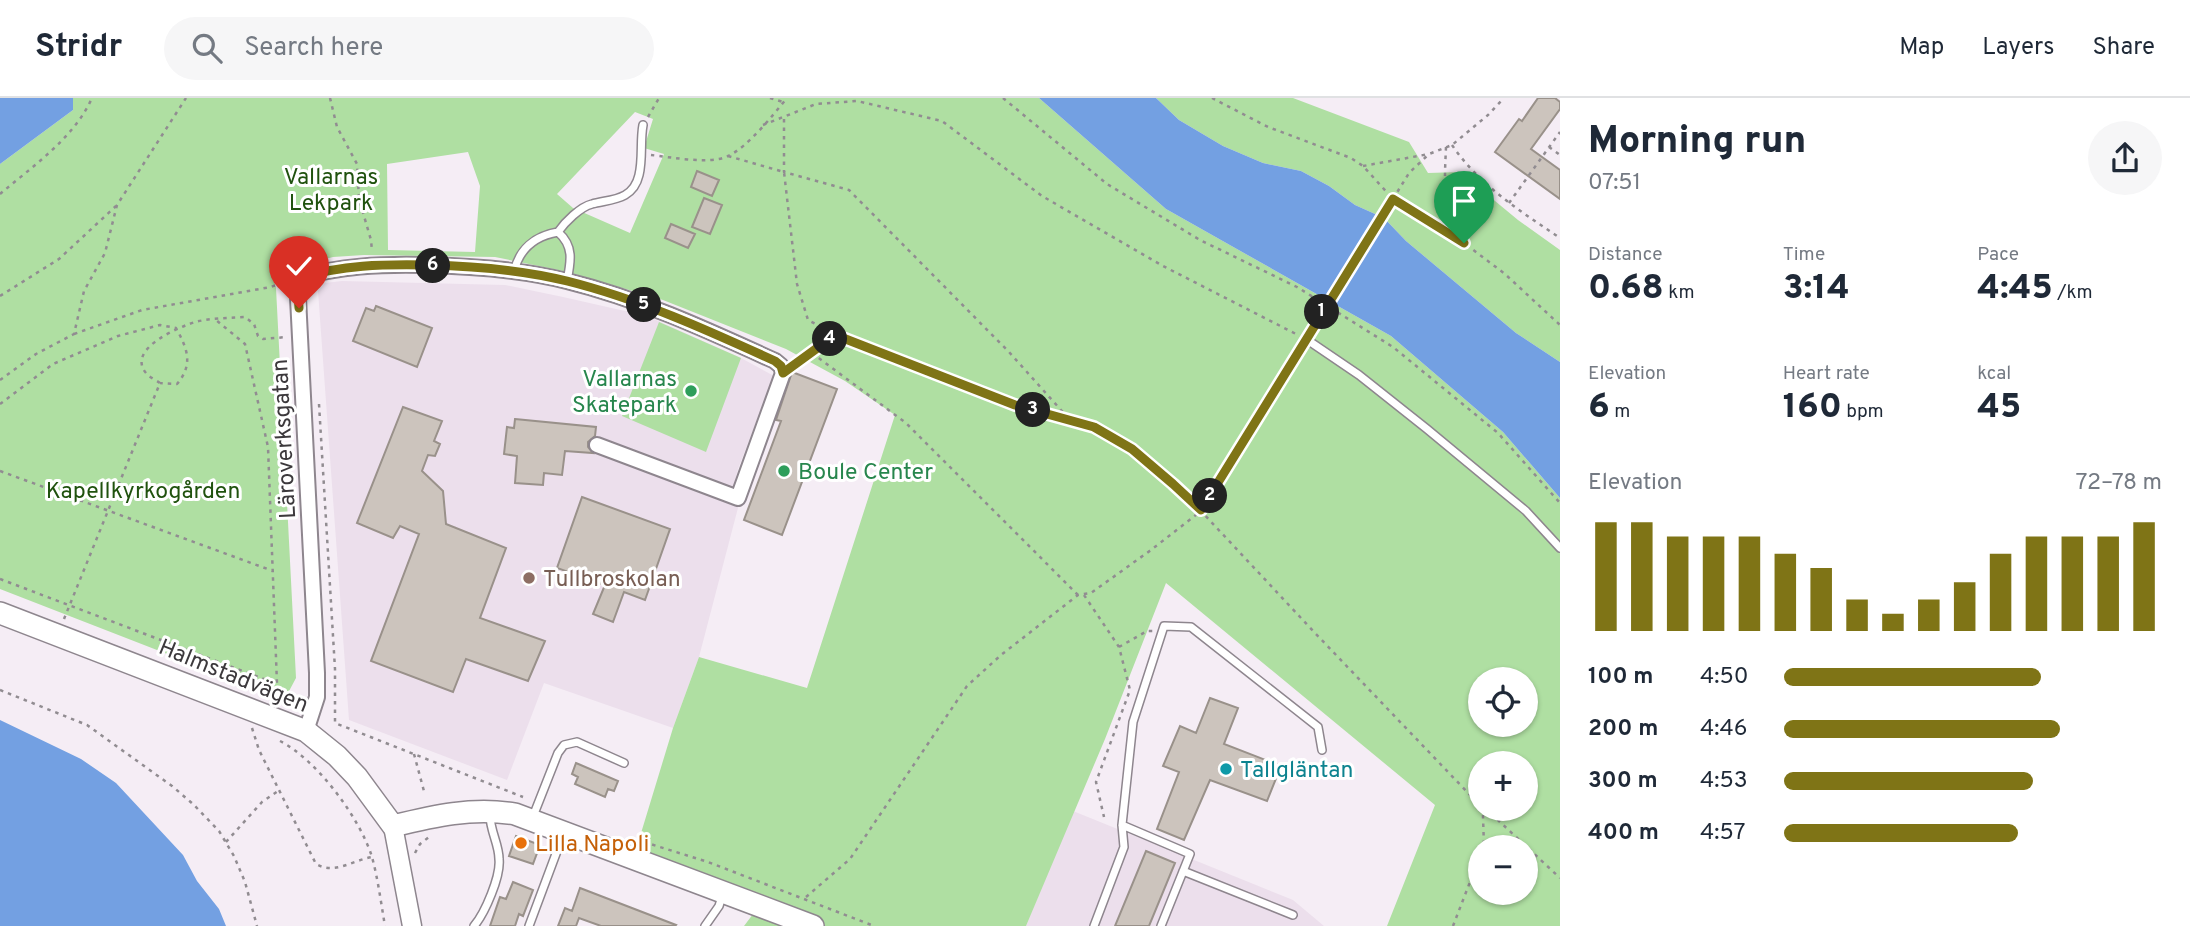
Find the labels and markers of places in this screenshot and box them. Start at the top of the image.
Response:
pin [1434,171,1494,243]
pin [269,236,329,308]
pin: 6 [416,248,450,284]
pin: 5 [626,288,662,322]
pin: 1 [1304,294,1340,330]
pin: 4 [812,322,848,356]
place label: Vallarnas Skatepark [572,366,677,421]
marker: Vallarnas Skatepark [683,383,699,399]
pin: 3 [1016,392,1050,428]
place label: Boule Center [798,459,933,488]
marker: Boule Center [776,463,792,479]
pin: 2 [1192,478,1228,514]
place label: Tullbroskolan [543,566,681,595]
marker: Tullbroskolan [521,570,537,586]
place label: Tallgläntan [1240,757,1354,786]
marker: Tallgläntan [1218,761,1234,777]
place label: Lilla Napoli [535,831,649,860]
marker: Lilla Napoli [513,835,529,851]

